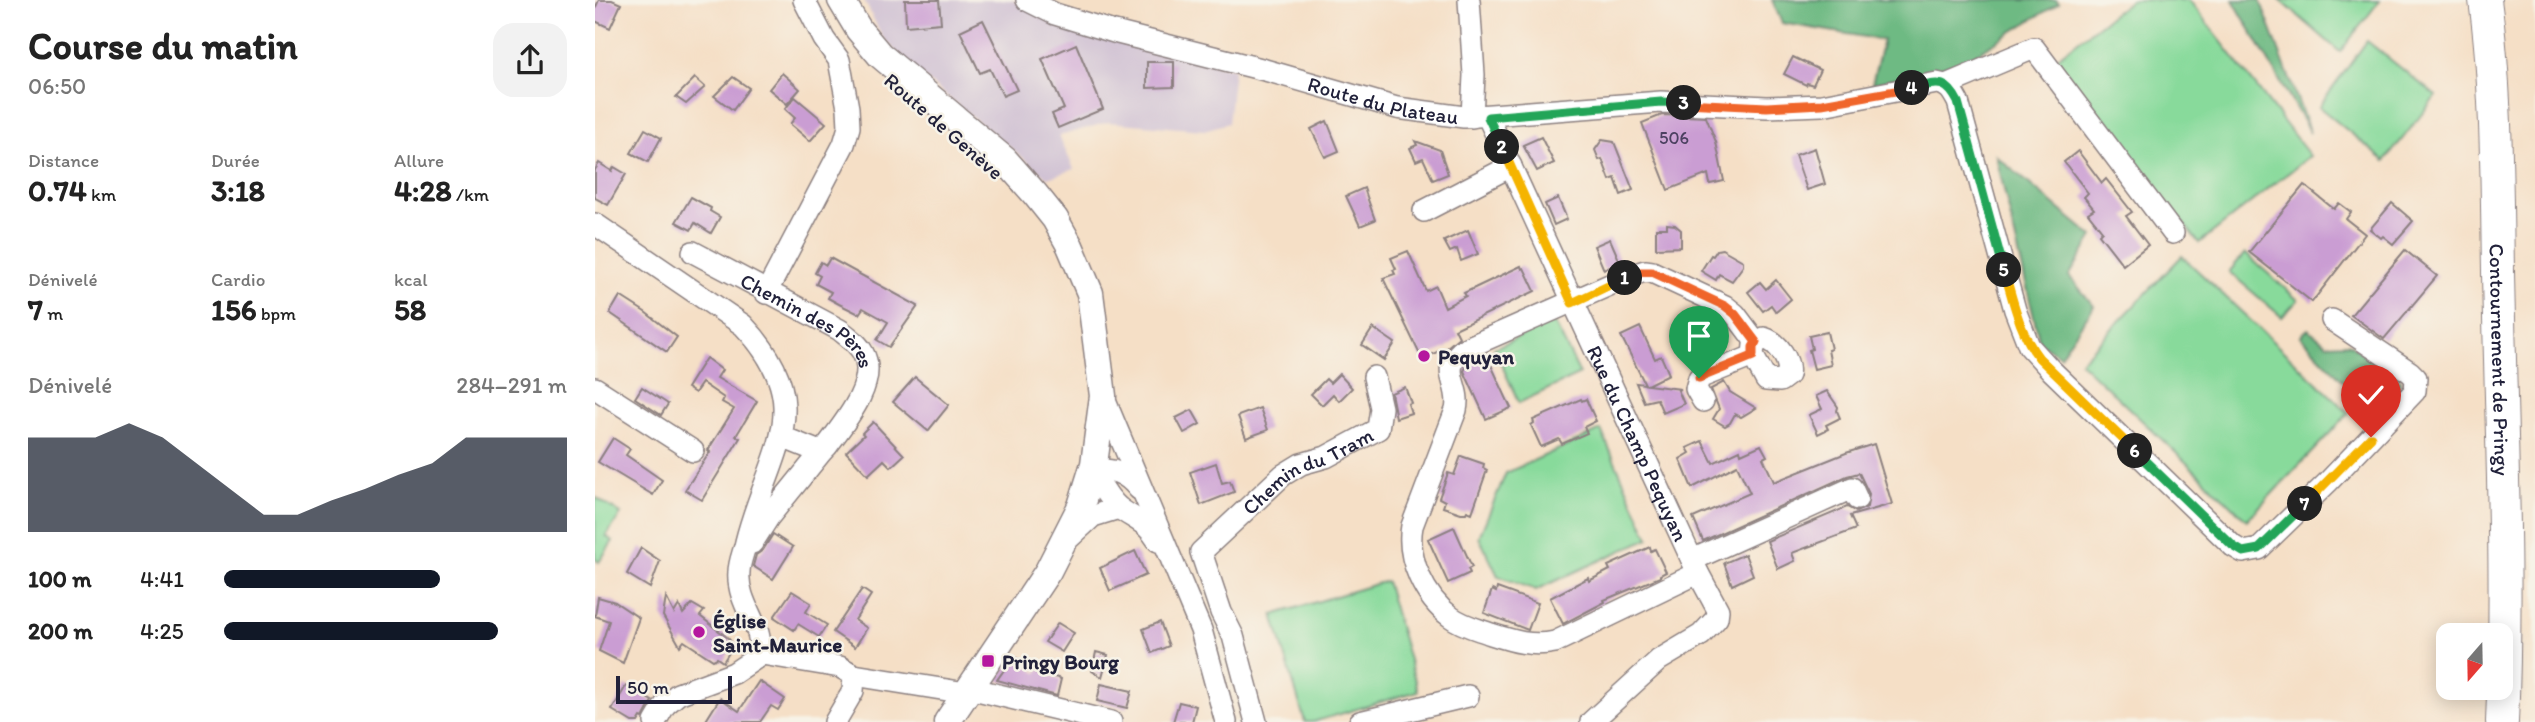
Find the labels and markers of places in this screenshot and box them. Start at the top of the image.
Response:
pin: 4 [1895,70,1929,106]
pin: 3 [1667,86,1701,120]
pin: 2 [1485,130,1520,164]
pin: 5 [1987,252,2021,288]
pin: 1 [1607,260,1643,296]
pin [1669,306,1729,378]
place label: Pequyan [1438,344,1514,370]
marker: Pequyan [1416,348,1432,364]
pin [2341,365,2401,437]
pin: 6 [2117,434,2153,468]
pin: 7 [2287,486,2323,522]
place label: Église Saint-Maurice [713,608,842,657]
marker: Église Saint-Maurice [691,624,707,640]
place label: Pringy Bourg [1002,649,1120,675]
marker: Pringy Bourg [980,653,996,669]

